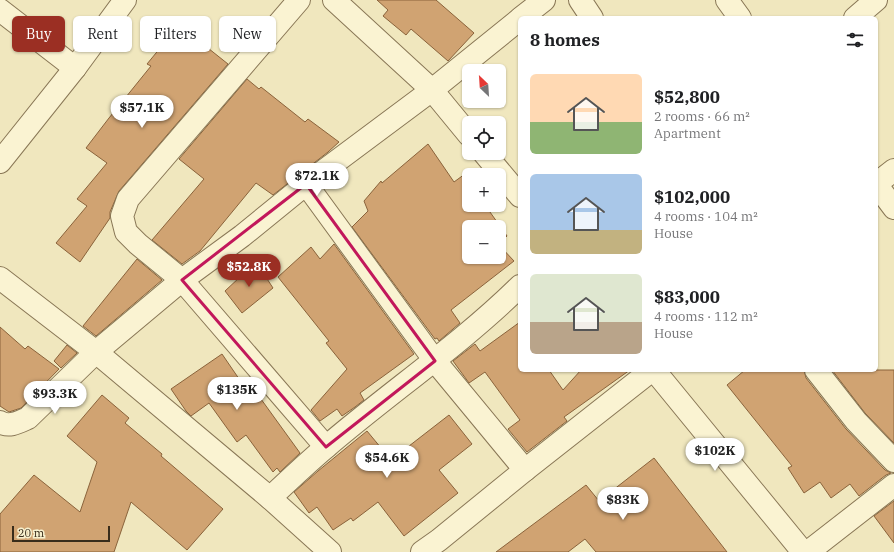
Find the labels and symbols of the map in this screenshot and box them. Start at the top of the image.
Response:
north arrow [462,64,506,108]
pin: $57.1K [109,95,175,129]
pin: $72.1K [284,163,350,197]
pin: $52.8K [216,254,282,288]
pin: $135K [209,377,265,411]
pin: $93.3K [22,381,88,415]
pin: $102K [687,438,743,472]
pin: $54.6K [354,445,420,479]
pin: $83K [599,487,647,521]
scale bar [12,524,110,543]

